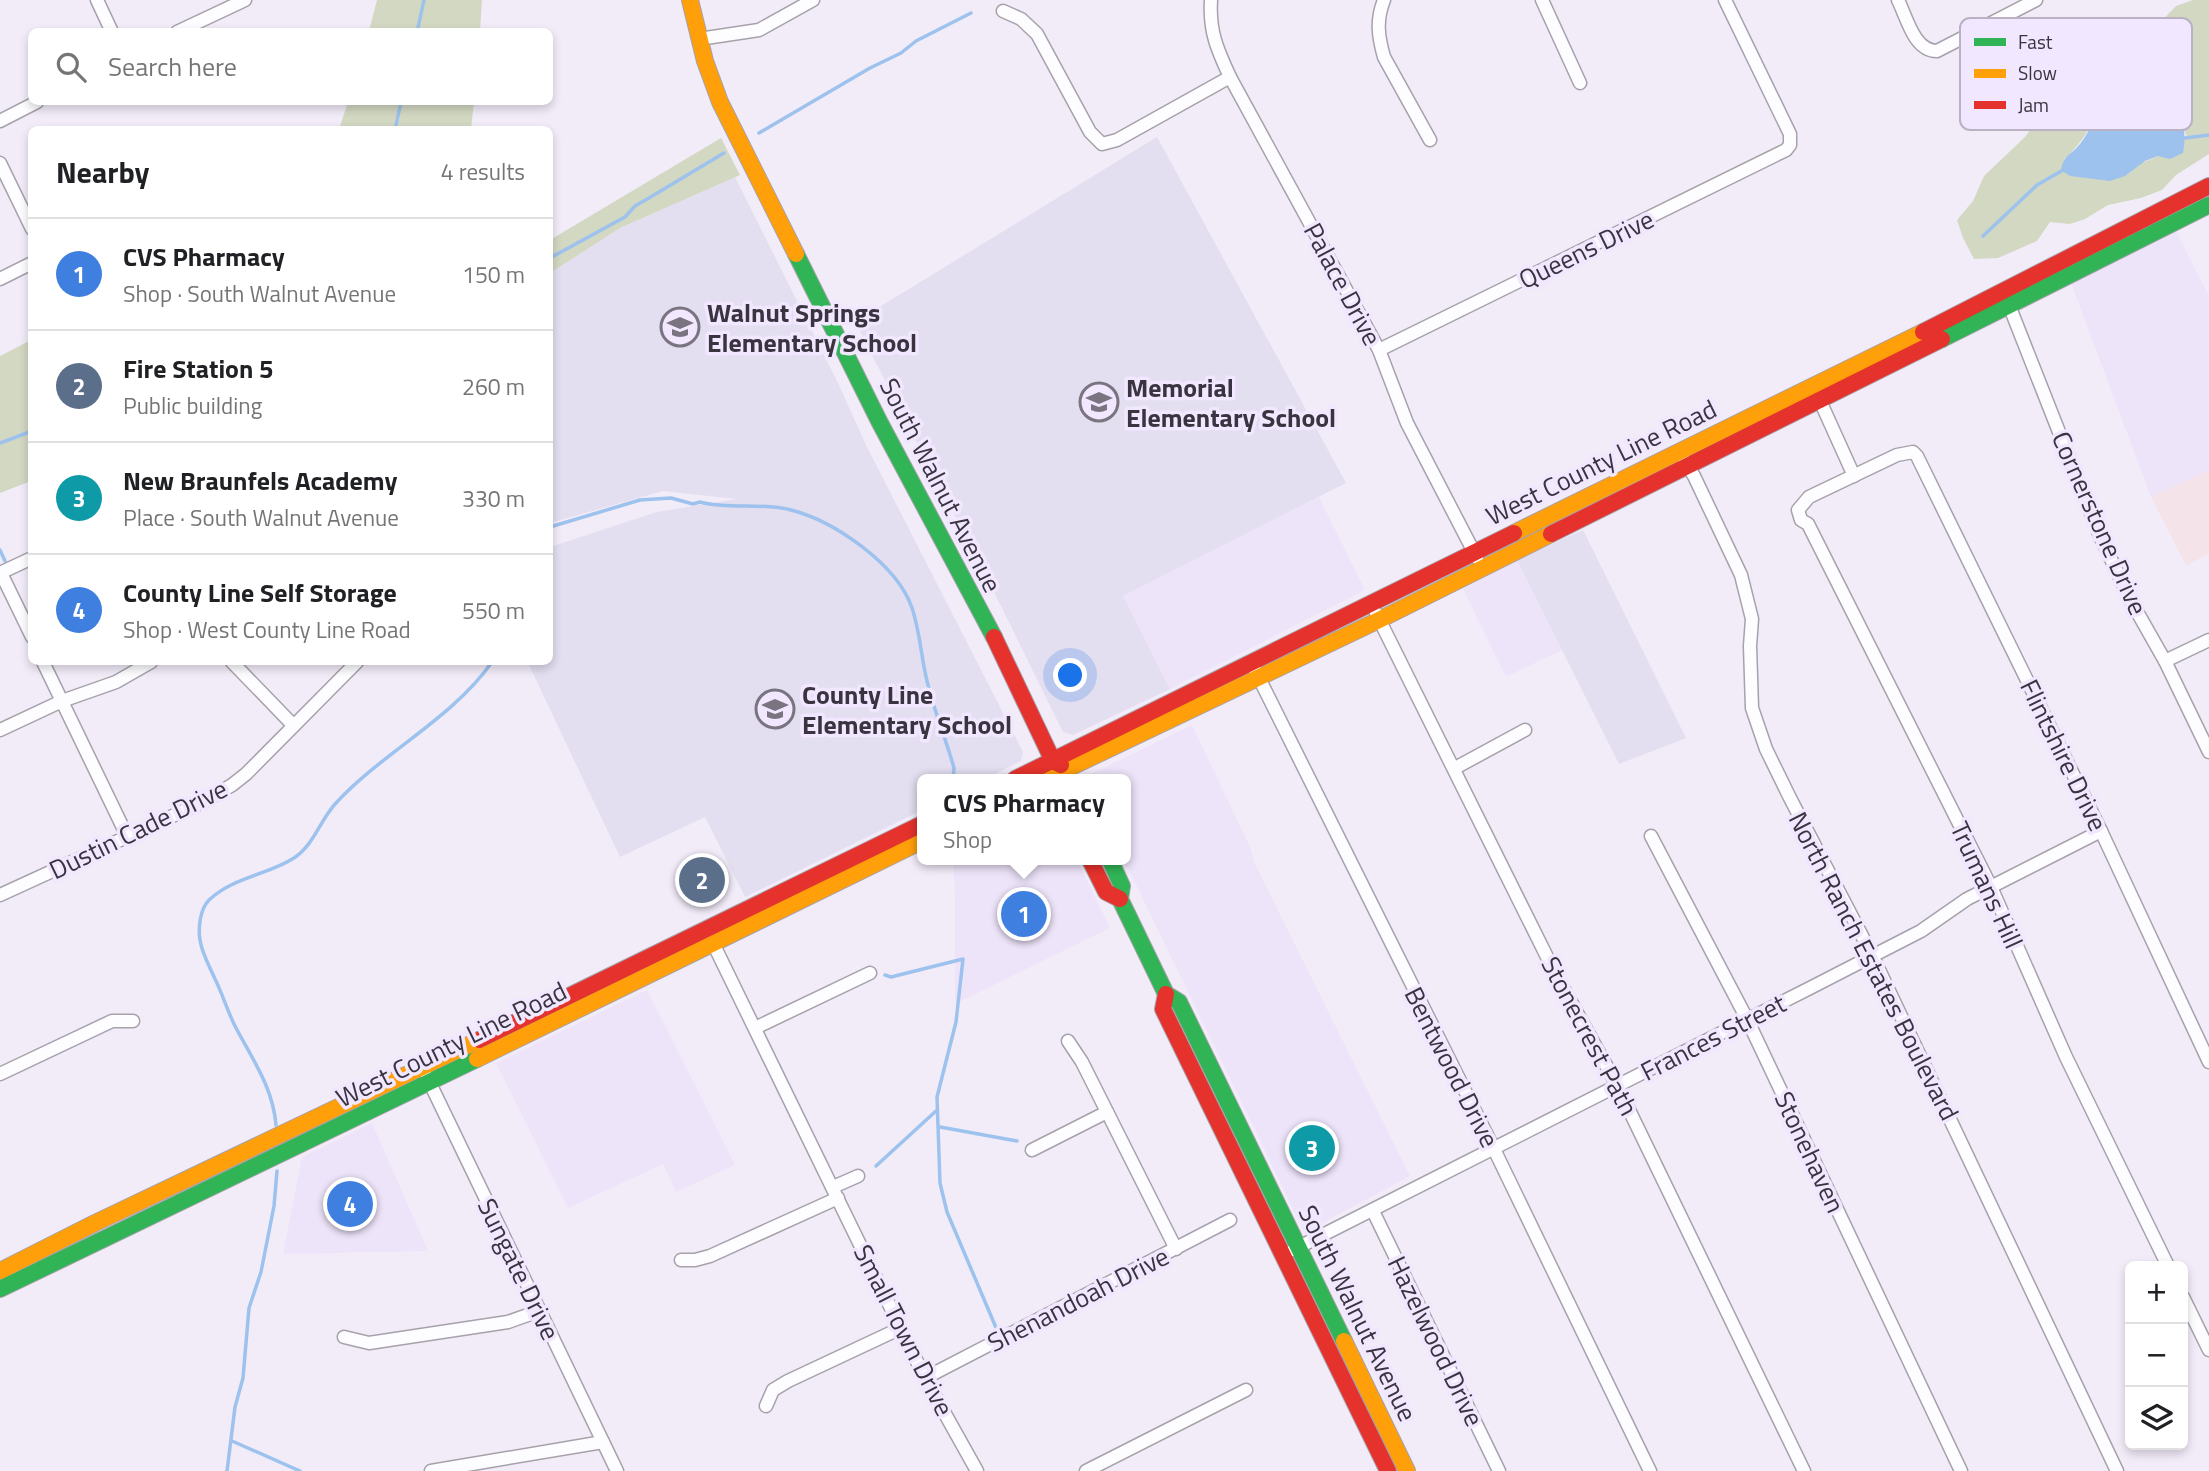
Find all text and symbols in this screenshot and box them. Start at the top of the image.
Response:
legend [1960,18,2192,130]
text: Fast [2018,27,2053,56]
search box [28,28,553,105]
text: Search here [108,47,237,86]
icon: search [52,48,90,86]
text: Slow [2018,58,2057,87]
text: Jam [2018,90,2049,119]
text: Nearby [56,149,149,195]
text: 4 results [441,154,525,189]
street label: Queens Drive [1512,199,1660,299]
street label: Palace Drive [1294,216,1392,352]
text: CVS Pharmacy [123,237,285,276]
text: 1 [73,257,85,292]
text: 150 m [462,257,525,292]
text: Shop · South Walnut Avenue [123,276,396,311]
place label: Walnut Springs Elementary School [707,293,917,362]
school or university icon: Walnut Springs Elementary School [659,306,701,348]
text: Fire Station 5 [123,349,274,388]
place label: Memorial Elementary School [1126,368,1336,437]
text: 2 [73,369,85,404]
text: 260 m [462,369,525,404]
street label: South Walnut Avenue [870,371,1012,599]
school or university icon: Memorial Elementary School [1078,381,1120,423]
text: Public building [123,388,262,423]
street label: West County Line Road [1479,389,1723,535]
street label: Cornerstone Drive [2042,425,2158,621]
text: New Braunfels Academy [123,461,398,500]
text: 3 [73,481,85,516]
text: 330 m [462,481,525,516]
text: Place · South Walnut Avenue [123,500,399,535]
text: County Line Self Storage [123,573,397,612]
text: 4 [73,593,85,628]
text: 550 m [462,593,525,628]
text: Shop · West County Line Road [123,612,411,647]
your location [1053,658,1087,692]
street label: Flintshire Drive [2010,672,2118,838]
place label: County Line Elementary School [802,675,1012,744]
school or university icon: County Line Elementary School [754,688,796,730]
street label: Dustin Cade Drive [42,769,234,889]
popup [917,774,1131,865]
text: CVS Pharmacy [943,783,1105,822]
street label: North Ranch Estates Boulevard [1779,805,1969,1127]
street label: Trumans Hill [1941,815,2033,955]
text: Shop [943,822,992,857]
pin: 2 [679,854,725,906]
pin: 1 [1001,888,1047,940]
street label: Stonecrest Path [1532,949,1648,1123]
street label: West County Line Road [329,971,573,1117]
street label: Bentwood Drive [1395,980,1509,1154]
street label: Frances Street [1634,984,1792,1090]
street label: Stonehaven [1765,1085,1855,1219]
pin: 3 [1289,1122,1335,1174]
pin: 4 [327,1178,373,1230]
street label: Sungate Drive [468,1192,570,1346]
street label: South Walnut Avenue [1289,1198,1427,1428]
street label: Shenandoah Drive [980,1236,1176,1362]
street label: Small Town Drive [844,1237,964,1423]
street label: Hazelwood Drive [1378,1249,1494,1433]
map controls [2125,1261,2188,1450]
button: + [2125,1261,2188,1324]
button: − [2125,1324,2188,1387]
button: layers [2125,1387,2188,1450]

